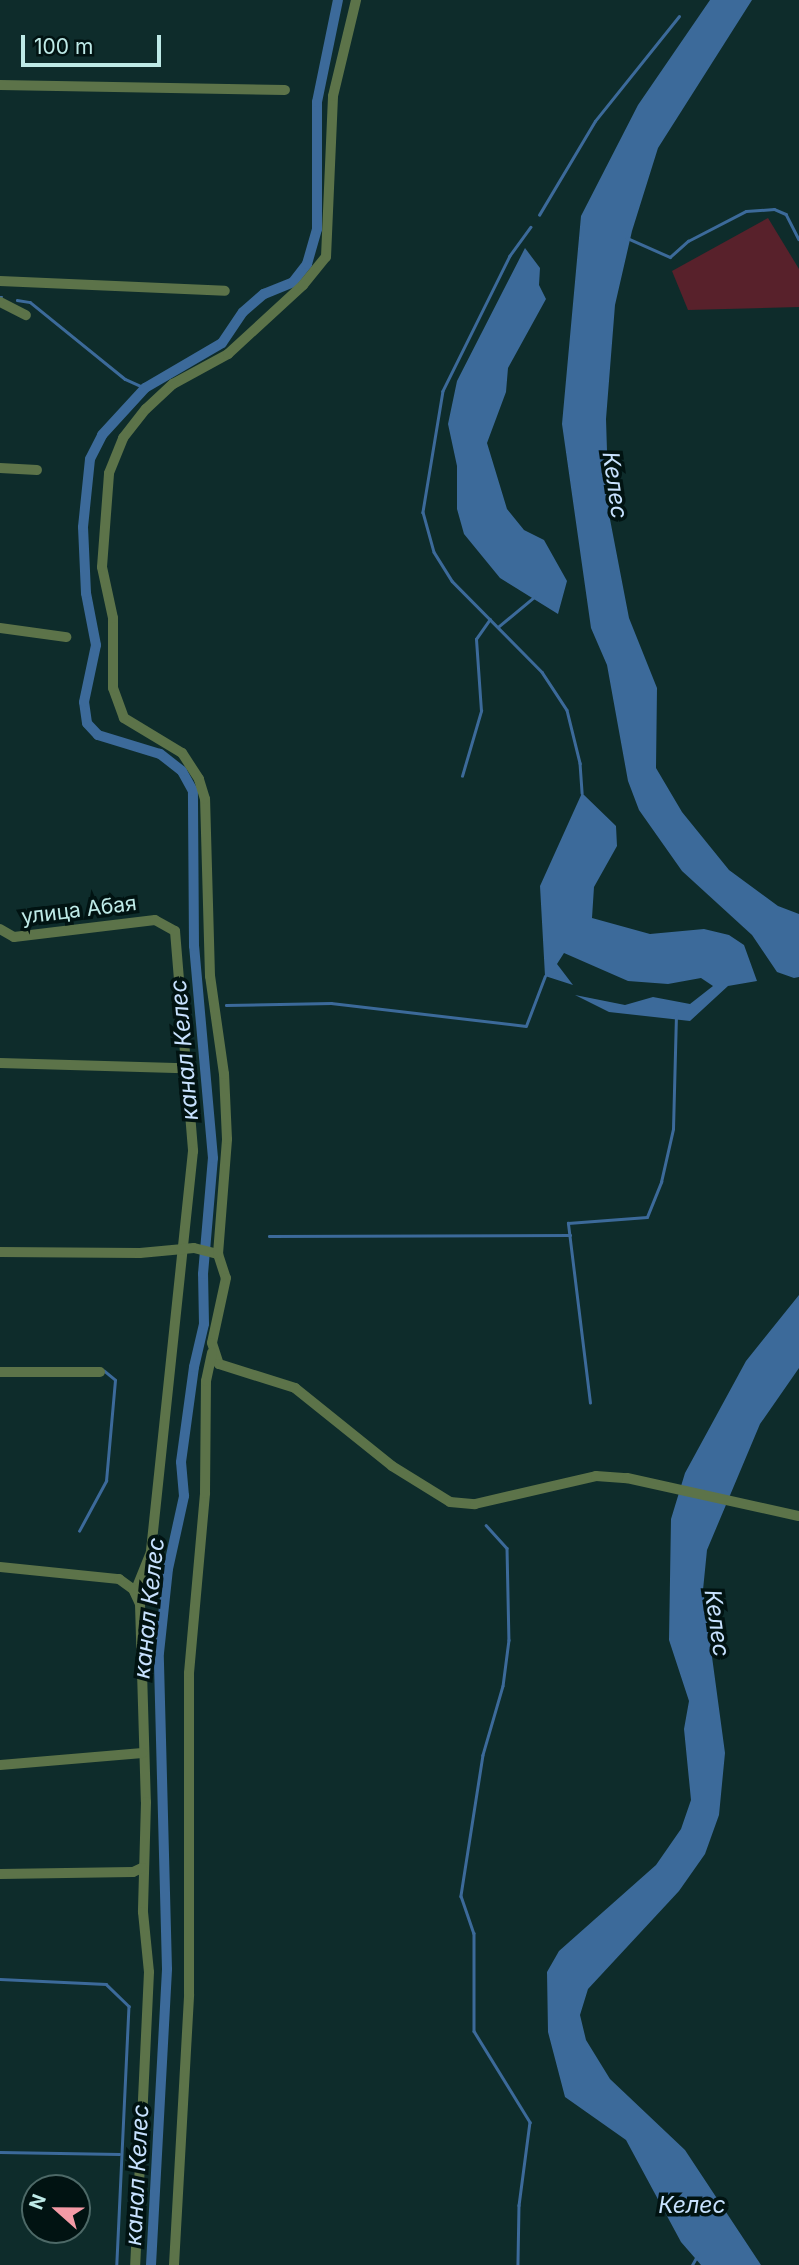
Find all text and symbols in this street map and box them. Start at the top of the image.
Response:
scale bar [24,21,164,65]
text: 100 m [34,34,93,59]
water label: Келес [597,450,633,520]
street label: улица Абая [20,890,138,930]
water label: канал Келес [164,978,204,1122]
water label: канал Келес [128,1536,170,1680]
water label: Келес [699,1588,735,1658]
water label: канал Келес [120,2104,154,2246]
north arrow [21,2174,91,2244]
text: N [24,2191,51,2213]
water label: Келес [658,2191,726,2219]

